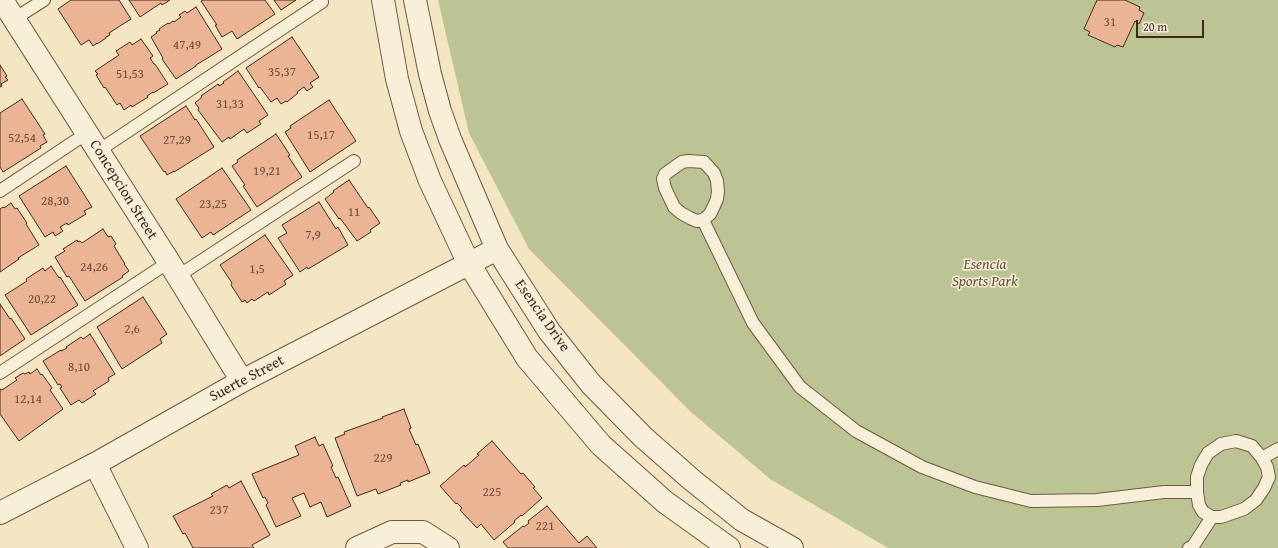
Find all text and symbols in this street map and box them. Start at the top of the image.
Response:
scale bar [1138,12,1206,38]
house number: 31 [1104,15,1116,31]
text: 20 m [1143,18,1167,35]
house number: 47,49 [173,38,201,54]
house number: 35,37 [268,65,296,81]
house number: 51,53 [116,67,144,83]
house number: 31,33 [216,97,244,113]
house number: 15,17 [307,128,335,144]
house number: 52,54 [8,131,36,147]
house number: 27,29 [163,133,191,149]
street label: Concepcion Street [85,137,161,243]
house number: 19,21 [253,164,281,180]
house number: 28,30 [41,194,69,210]
house number: 23,25 [199,197,227,213]
house number: 11 [348,205,360,221]
house number: 7,9 [305,228,321,244]
park label: Esencia Sports Park [952,256,1018,291]
house number: 24,26 [80,260,108,276]
house number: 1,5 [249,262,265,278]
street label: Esencia Drive [511,276,573,356]
house number: 20,22 [28,292,56,308]
house number: 2,6 [124,322,140,338]
street label: Suerte Street [206,352,288,406]
house number: 8,10 [68,360,90,376]
house number: 12,14 [14,392,42,408]
house number: 229 [374,451,392,467]
house number: 225 [483,485,501,501]
house number: 237 [210,503,228,519]
house number: 221 [536,519,554,535]

